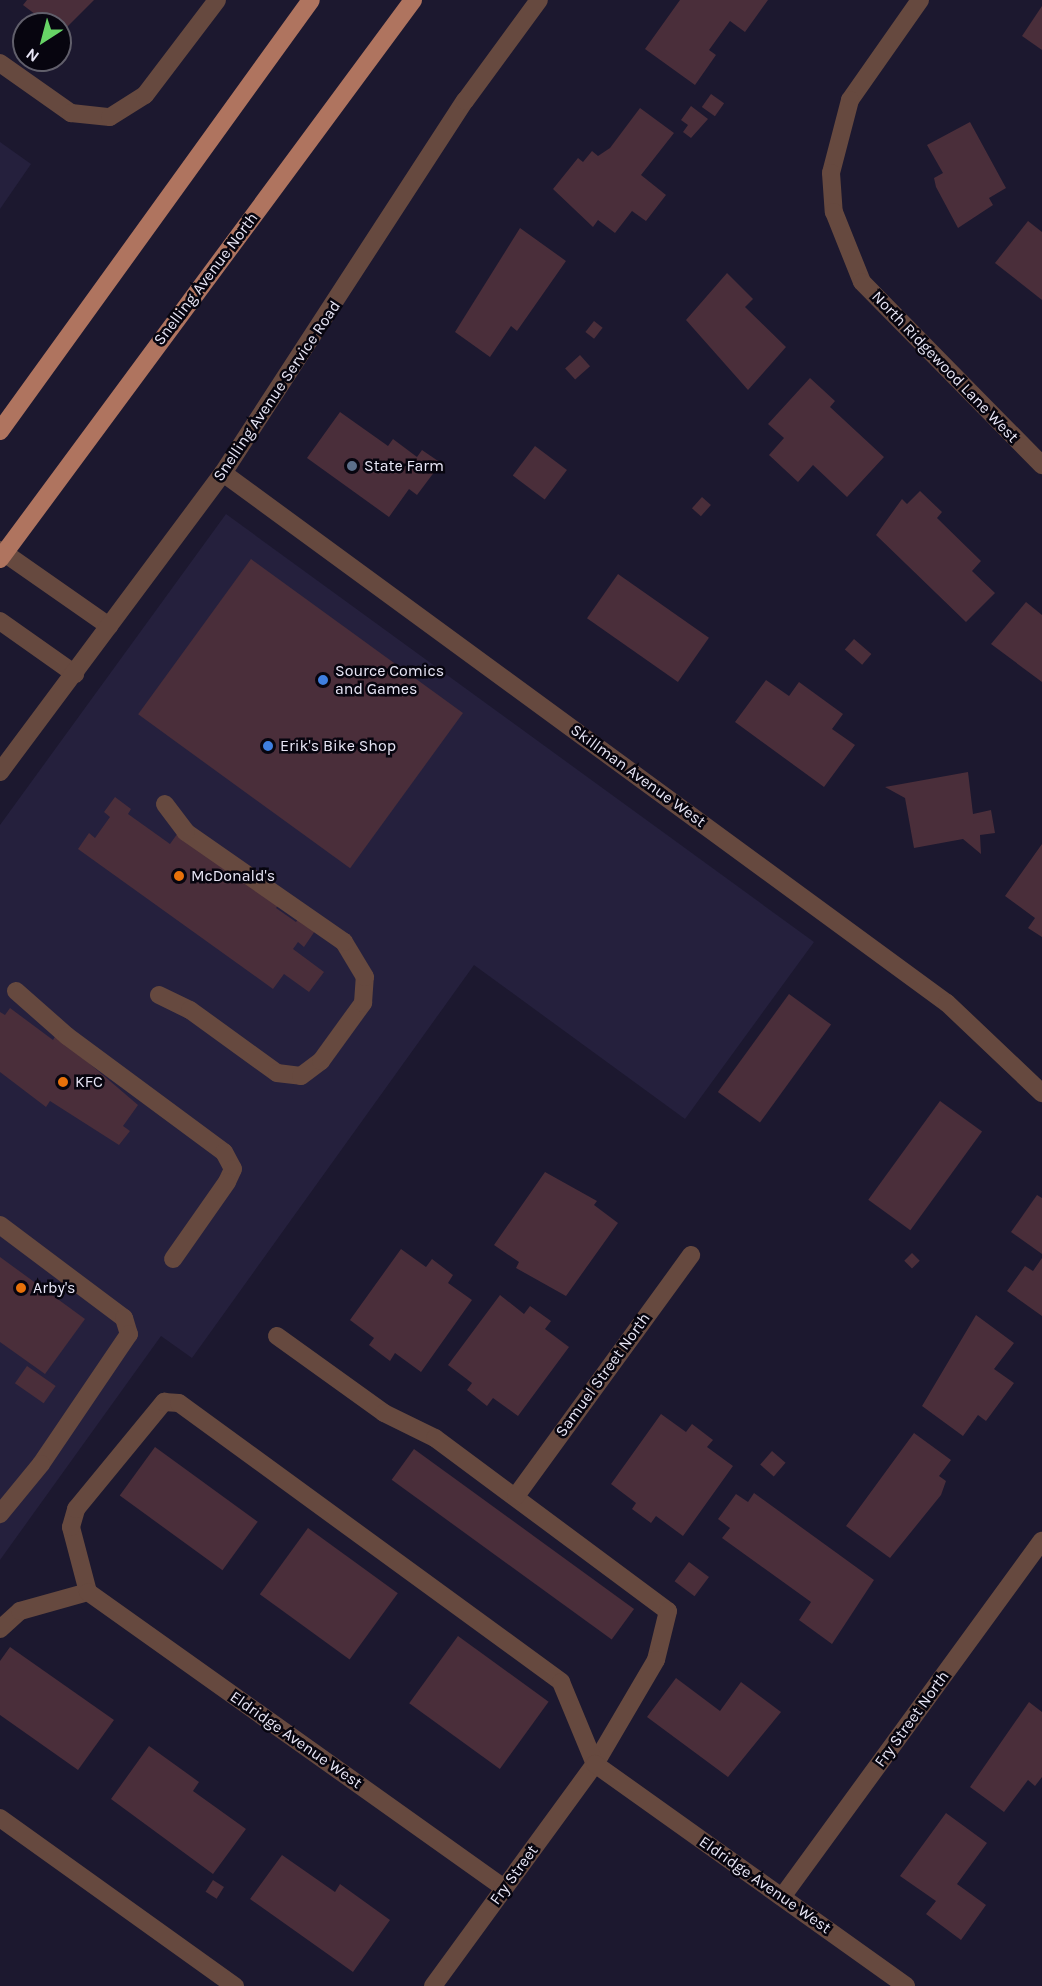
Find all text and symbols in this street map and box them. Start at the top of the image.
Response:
north arrow [12,12,72,72]
text: N [22,44,43,66]
street label: Snelling Avenue North [150,209,262,349]
street label: North Ridgewood Lane West [868,287,1022,447]
street label: Snelling Avenue Service Road [209,297,345,485]
place label: State Farm [364,456,444,476]
marker: State Farm [345,459,359,473]
place label: Source Comics and Games [335,661,444,699]
marker: Source Comics and Games [316,673,330,687]
street label: Skillman Avenue West [567,720,709,832]
place label: Erik's Bike Shop [280,736,396,756]
marker: Erik's Bike Shop [261,739,275,753]
place label: McDonald's [191,866,275,886]
marker: McDonald's [172,869,186,883]
place label: KFC [75,1072,103,1092]
marker: KFC [56,1075,70,1089]
place label: Arby's [33,1278,75,1298]
marker: Arby's [14,1281,28,1295]
street label: Samuel Street North [552,1309,654,1441]
street label: Fry Street North [871,1667,953,1771]
street label: Eldridge Avenue West [226,1687,366,1793]
street label: Eldridge Avenue West [695,1832,835,1938]
street label: Fry Street [486,1841,542,1909]

